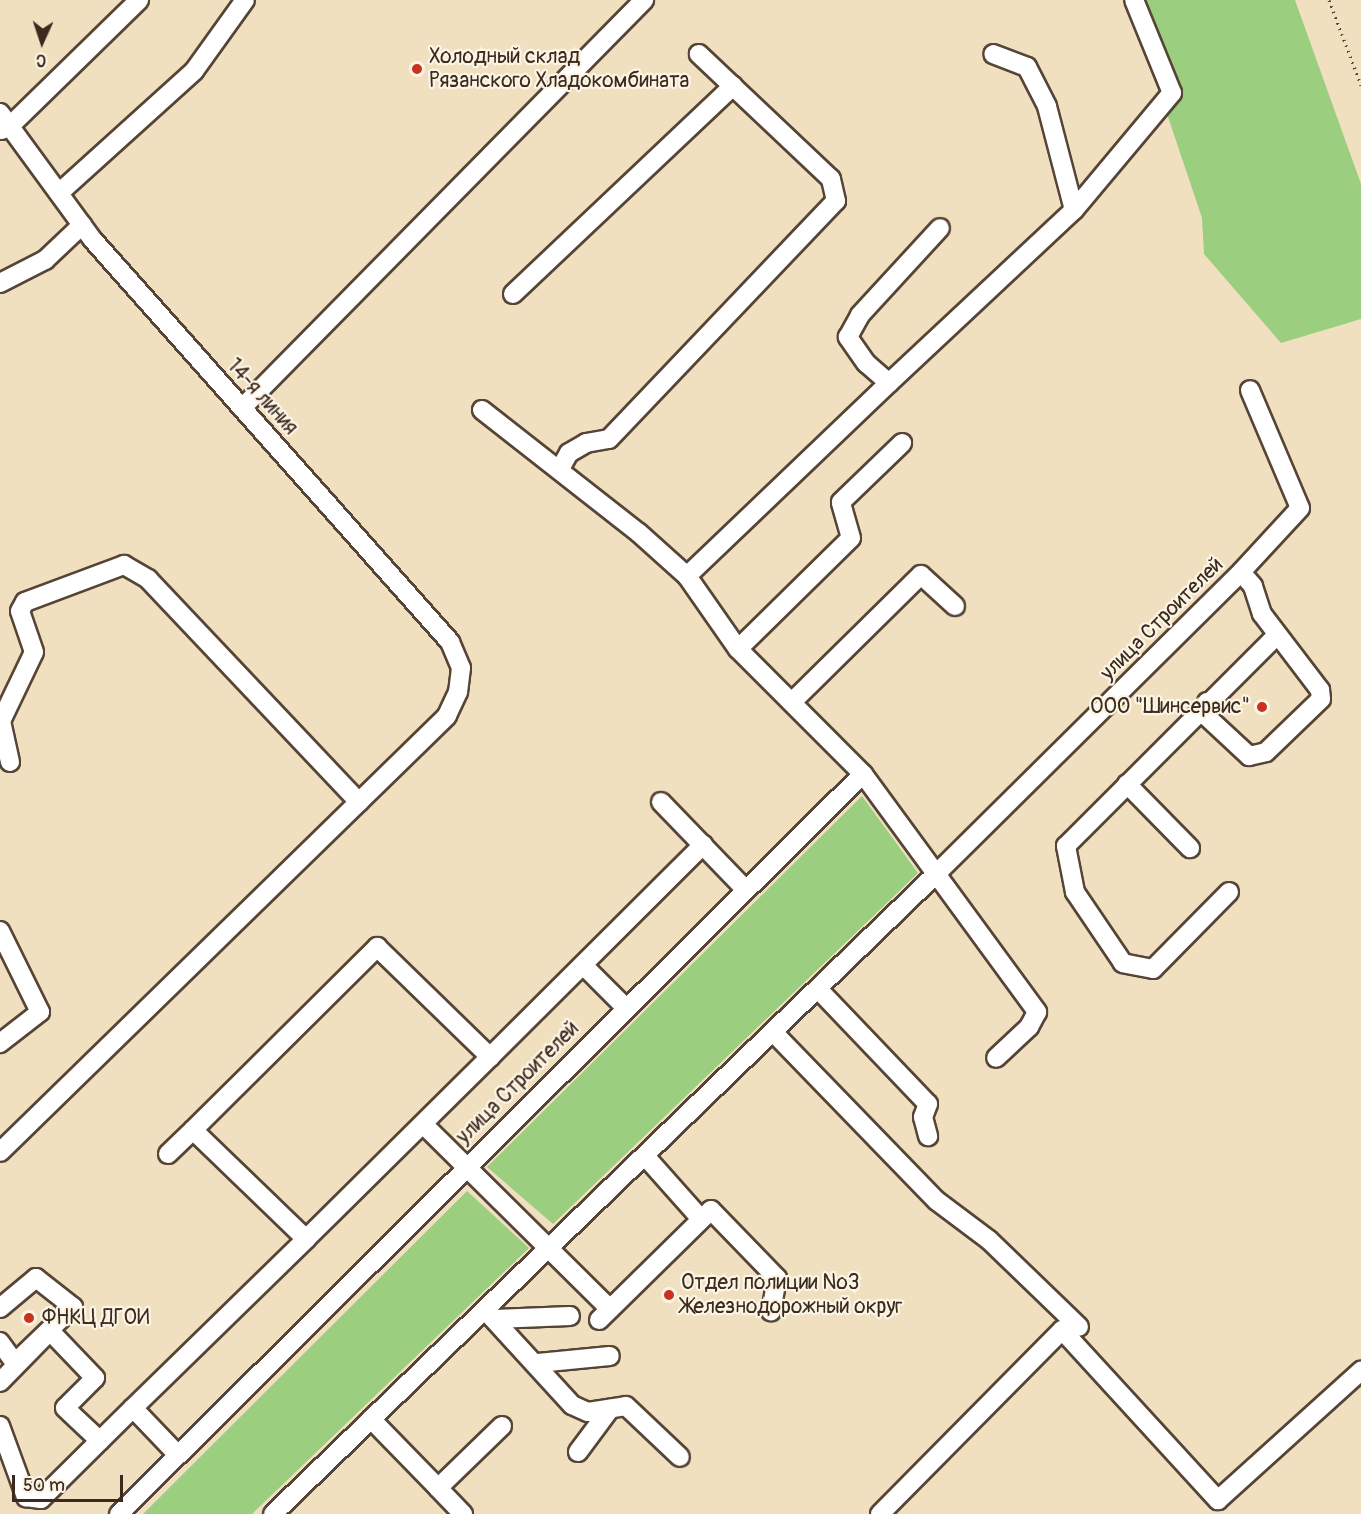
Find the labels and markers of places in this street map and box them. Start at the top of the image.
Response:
place label: Холодный склад Рязанского Хладокомбината [429,44,689,94]
marker: Холодный склад Рязанского Хладокомбината [410,62,424,76]
place label: ООО "Шинсервис" [1090,694,1250,720]
marker: ООО "Шинсервис" [1255,700,1269,714]
place label: Отдел полиции №3 Железнодорожный округ [681,1270,903,1320]
marker: Отдел полиции №3 Железнодорожный округ [662,1288,676,1302]
place label: ФНКЦ ДГОИ [42,1305,149,1331]
marker: ФНКЦ ДГОИ [20,1309,38,1327]

